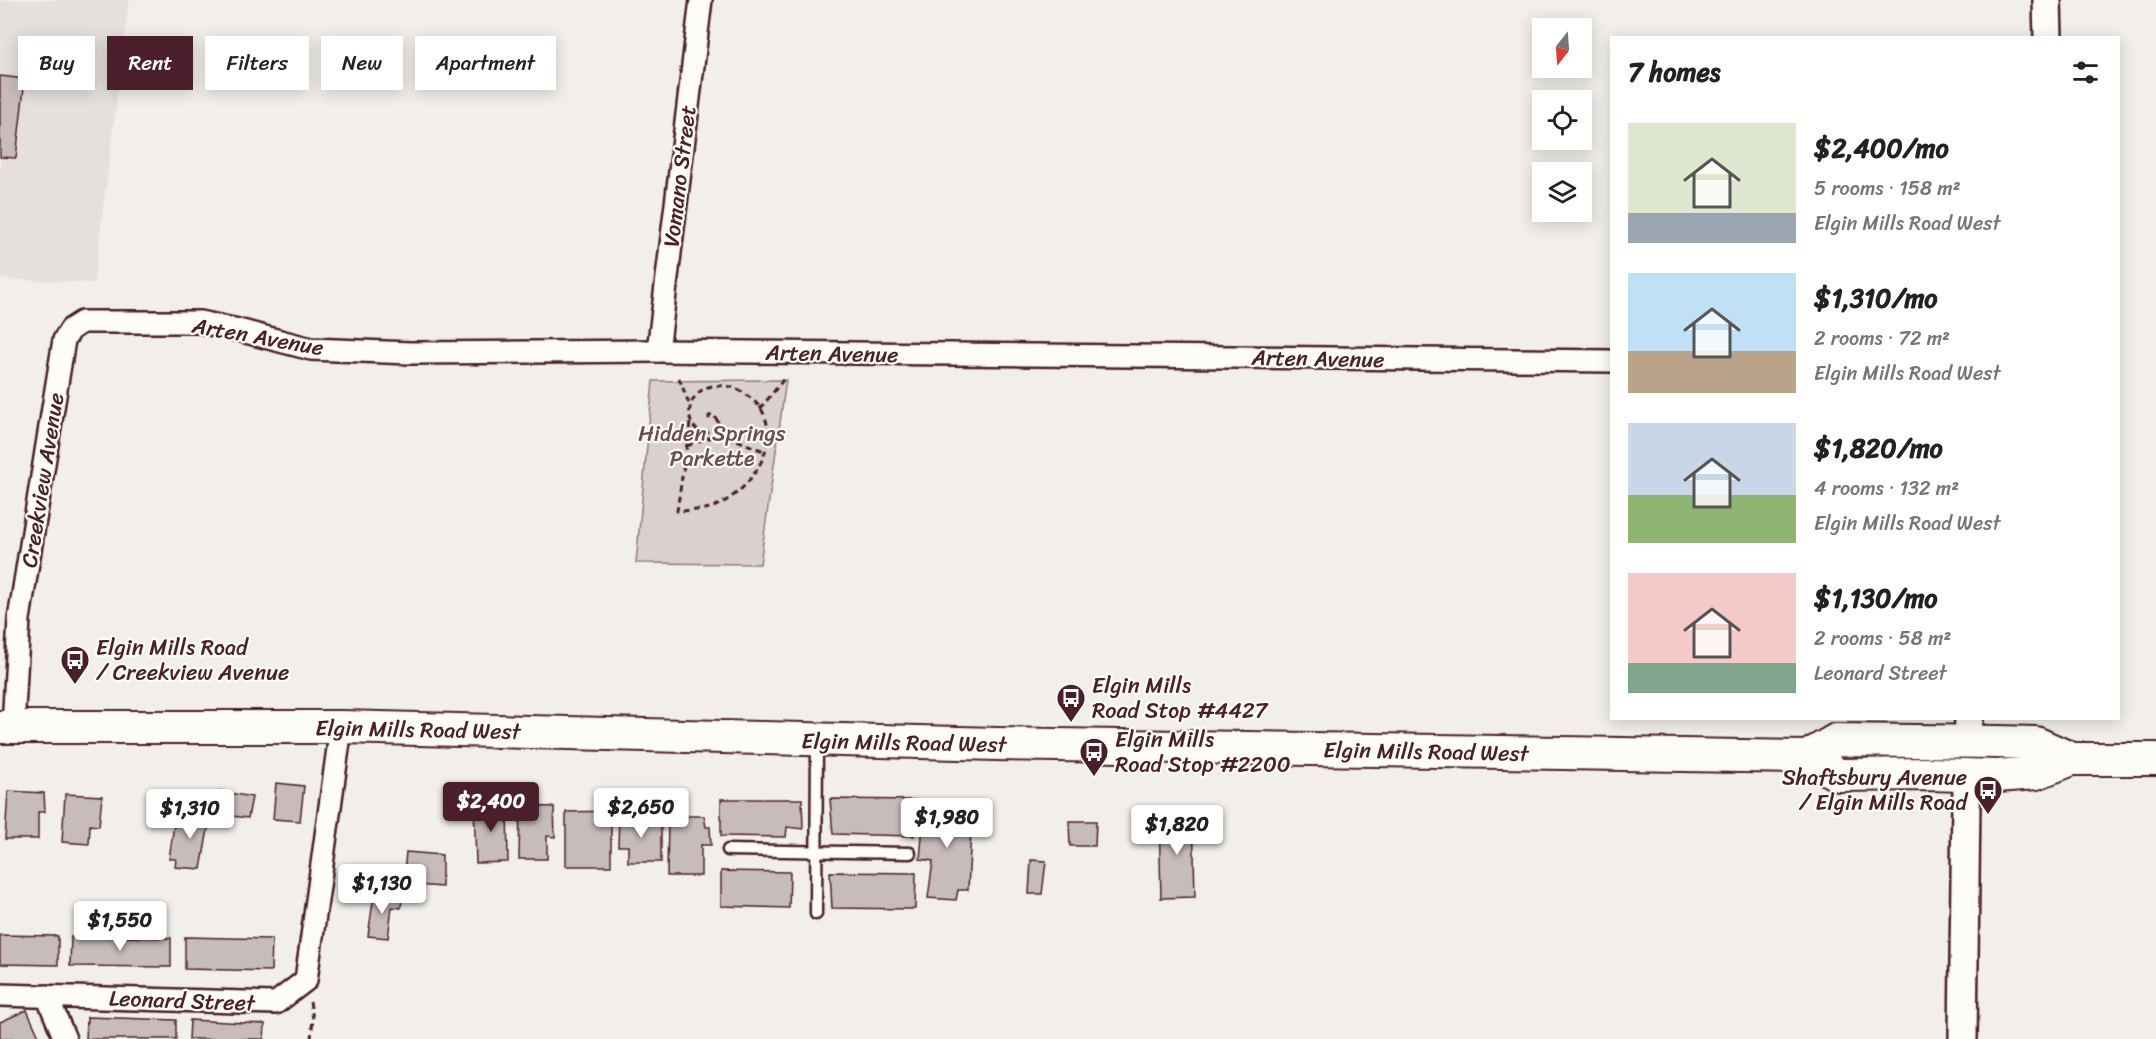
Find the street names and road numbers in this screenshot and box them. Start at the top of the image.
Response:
street label: Vomano Street [651,102,708,249]
street label: Arten Avenue [188,306,327,367]
street label: Arten Avenue [764,333,899,374]
street label: Arten Avenue [1250,338,1385,379]
street label: Creekview Avenue [9,390,76,570]
street label: Elgin Mills Road West [315,708,522,751]
street label: Elgin Mills Road West [801,721,1008,764]
street label: Elgin Mills Road West [1323,730,1530,773]
street label: Leonard Street [108,978,257,1023]

